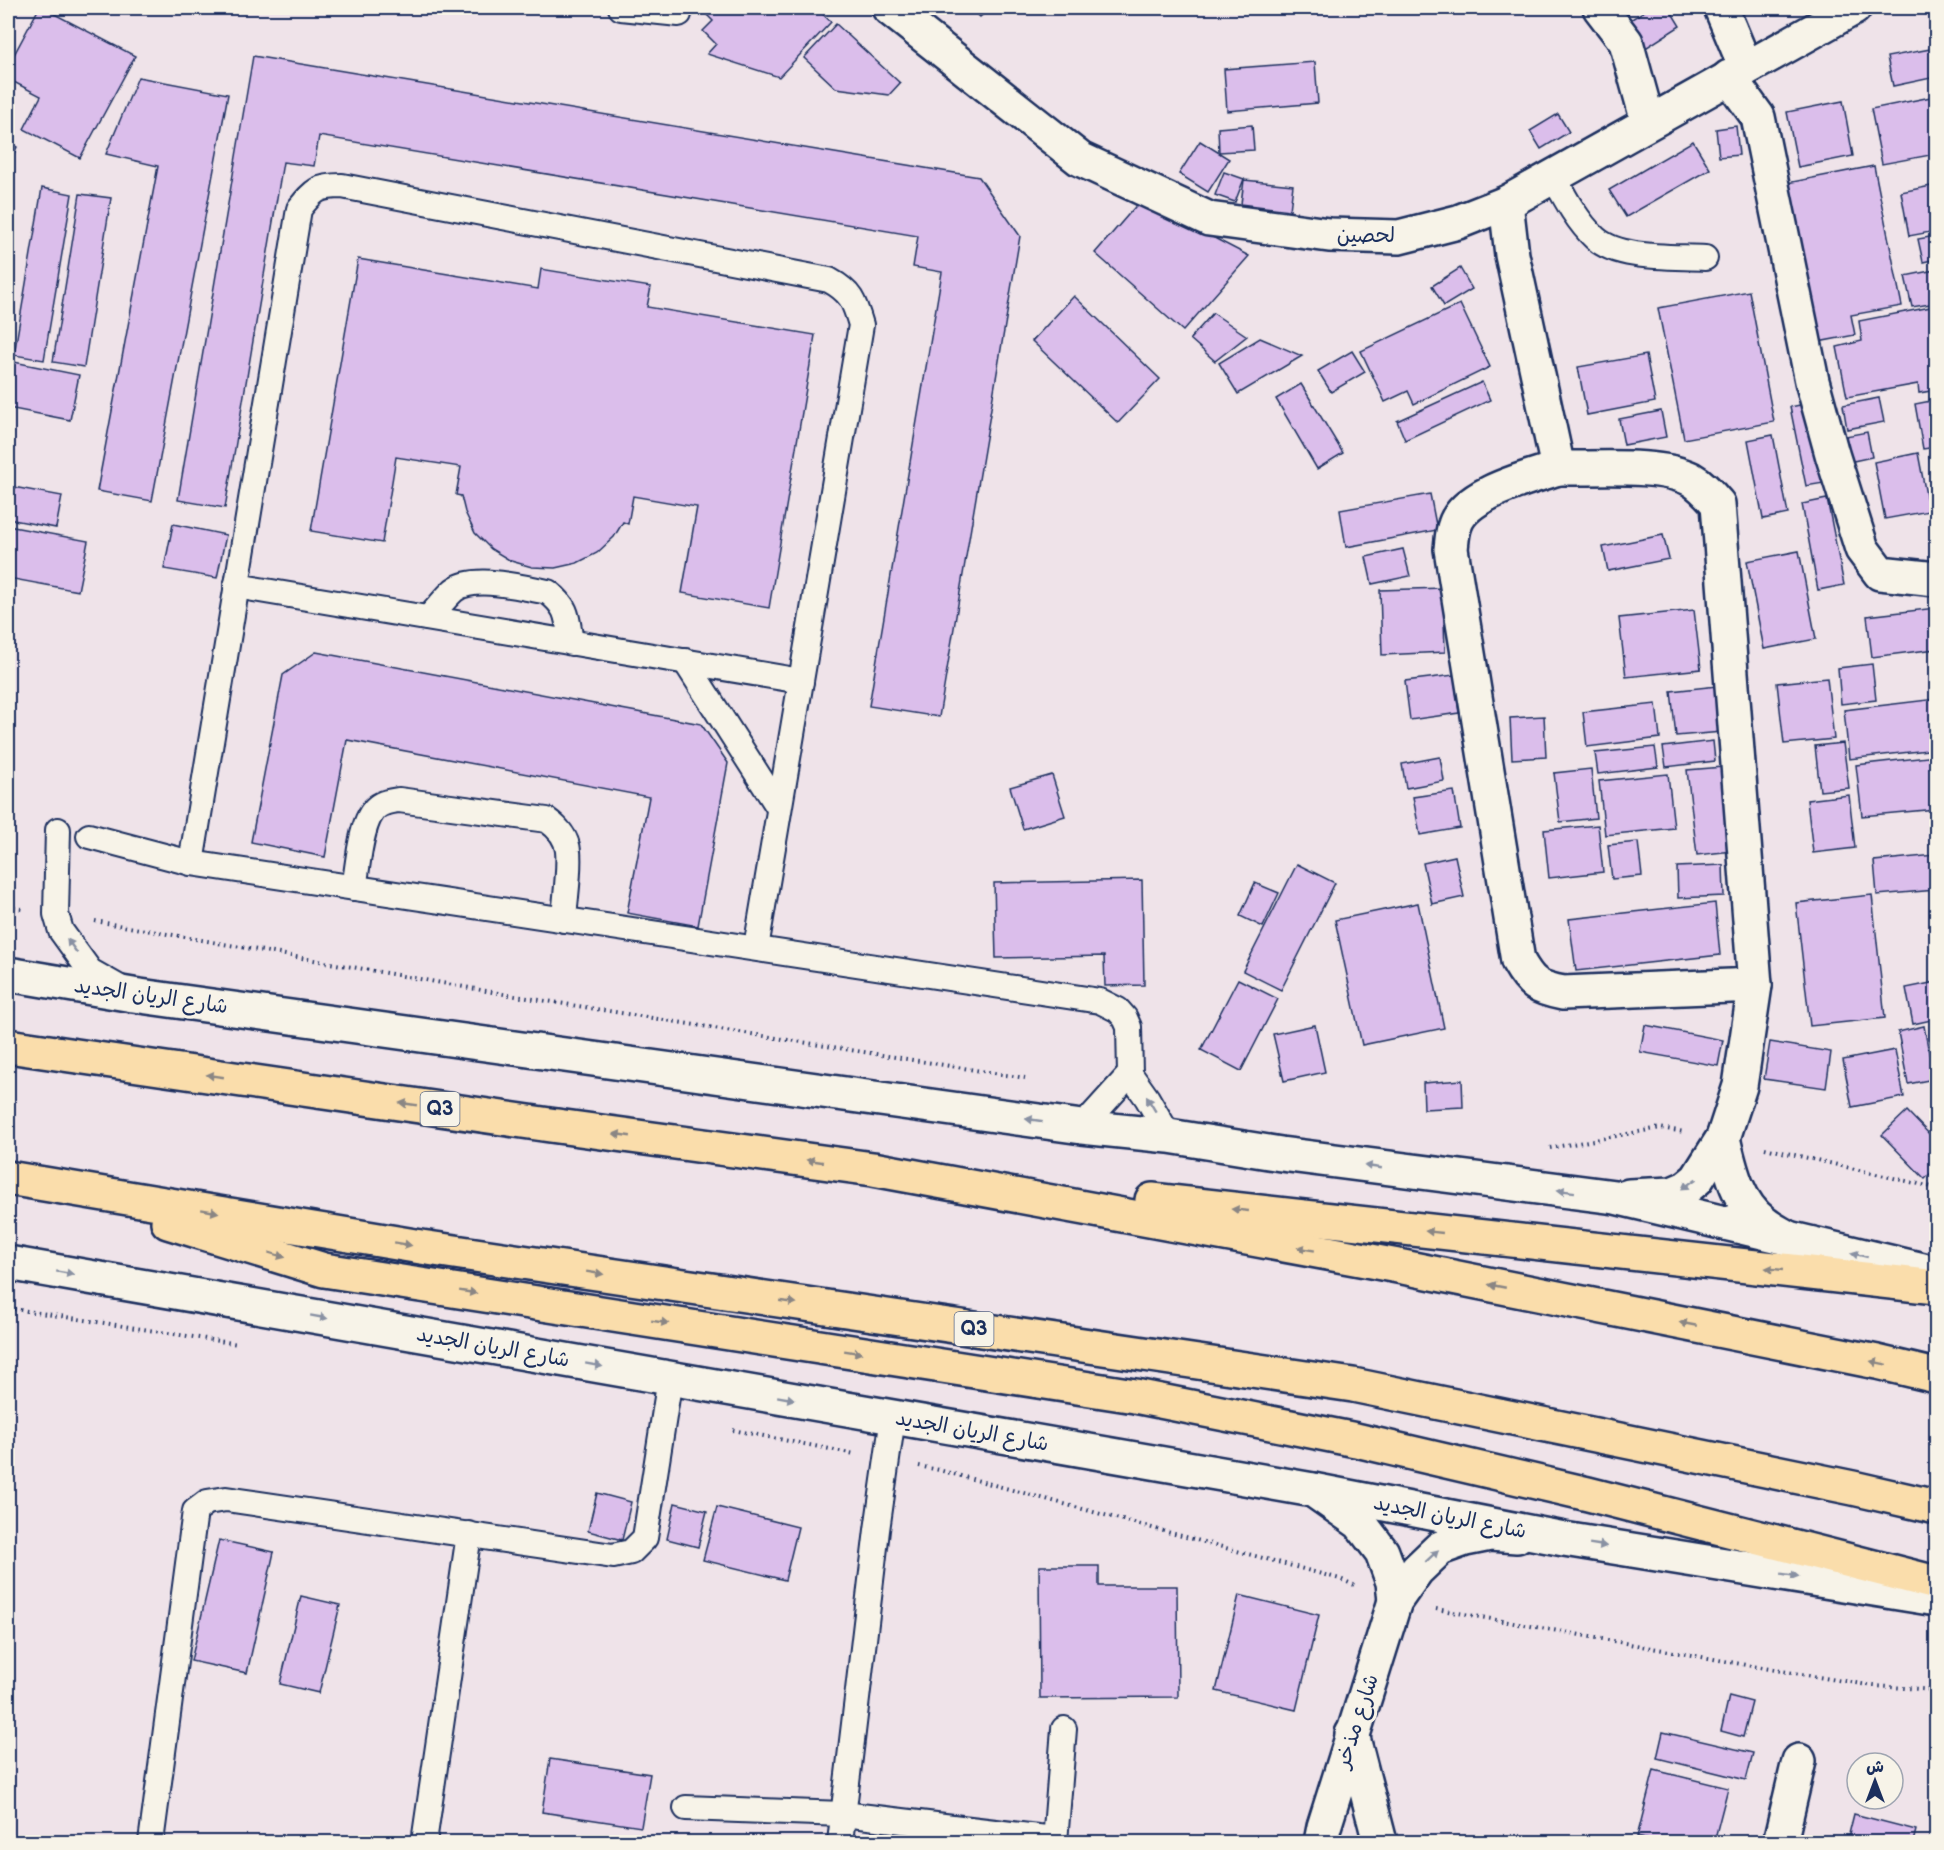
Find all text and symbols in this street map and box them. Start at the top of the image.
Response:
street label: لحصين [1337,223,1395,248]
one-way arrow [66,938,78,954]
street label: شارع الريان الجديد [72,973,230,1021]
one-way arrow [205,1072,224,1081]
road number: Q3 [420,1092,460,1126]
one-way arrow [1146,1095,1156,1112]
one-way arrow [398,1100,417,1109]
one-way arrow [1024,1116,1043,1125]
one-way arrow [612,1130,631,1139]
one-way arrow [805,1157,824,1166]
one-way arrow [1363,1162,1382,1171]
one-way arrow [1681,1178,1697,1190]
one-way arrow [1556,1187,1575,1196]
one-way arrow [1231,1205,1250,1215]
one-way arrow [201,1207,220,1216]
one-way arrow [1425,1227,1444,1236]
one-way arrow [393,1240,412,1249]
one-way arrow [1296,1244,1315,1253]
one-way arrow [1850,1249,1868,1259]
one-way arrow [268,1251,286,1260]
one-way arrow [1764,1265,1783,1274]
one-way arrow [56,1269,75,1278]
one-way arrow [586,1269,605,1278]
one-way arrow [1488,1281,1507,1290]
one-way arrow [458,1288,477,1297]
one-way arrow [779,1297,798,1306]
road number: Q3 [954,1312,994,1346]
one-way arrow [310,1313,329,1322]
one-way arrow [651,1318,670,1327]
one-way arrow [1679,1319,1698,1328]
street label: شارع الريان الجديد [414,1321,572,1375]
one-way arrow [844,1348,863,1357]
one-way arrow [1870,1358,1889,1367]
one-way arrow [585,1360,604,1369]
one-way arrow [777,1394,796,1403]
street label: شارع الريان الجديد [893,1405,1051,1459]
street label: شارع الريان الجديد [1371,1490,1529,1546]
one-way arrow [1588,1540,1607,1549]
one-way arrow [1424,1549,1439,1563]
one-way arrow [1781,1571,1800,1580]
street label: شارع مذخر [1329,1671,1386,1774]
north arrow [1845,1751,1905,1811]
text: ش [1866,1758,1884,1777]

